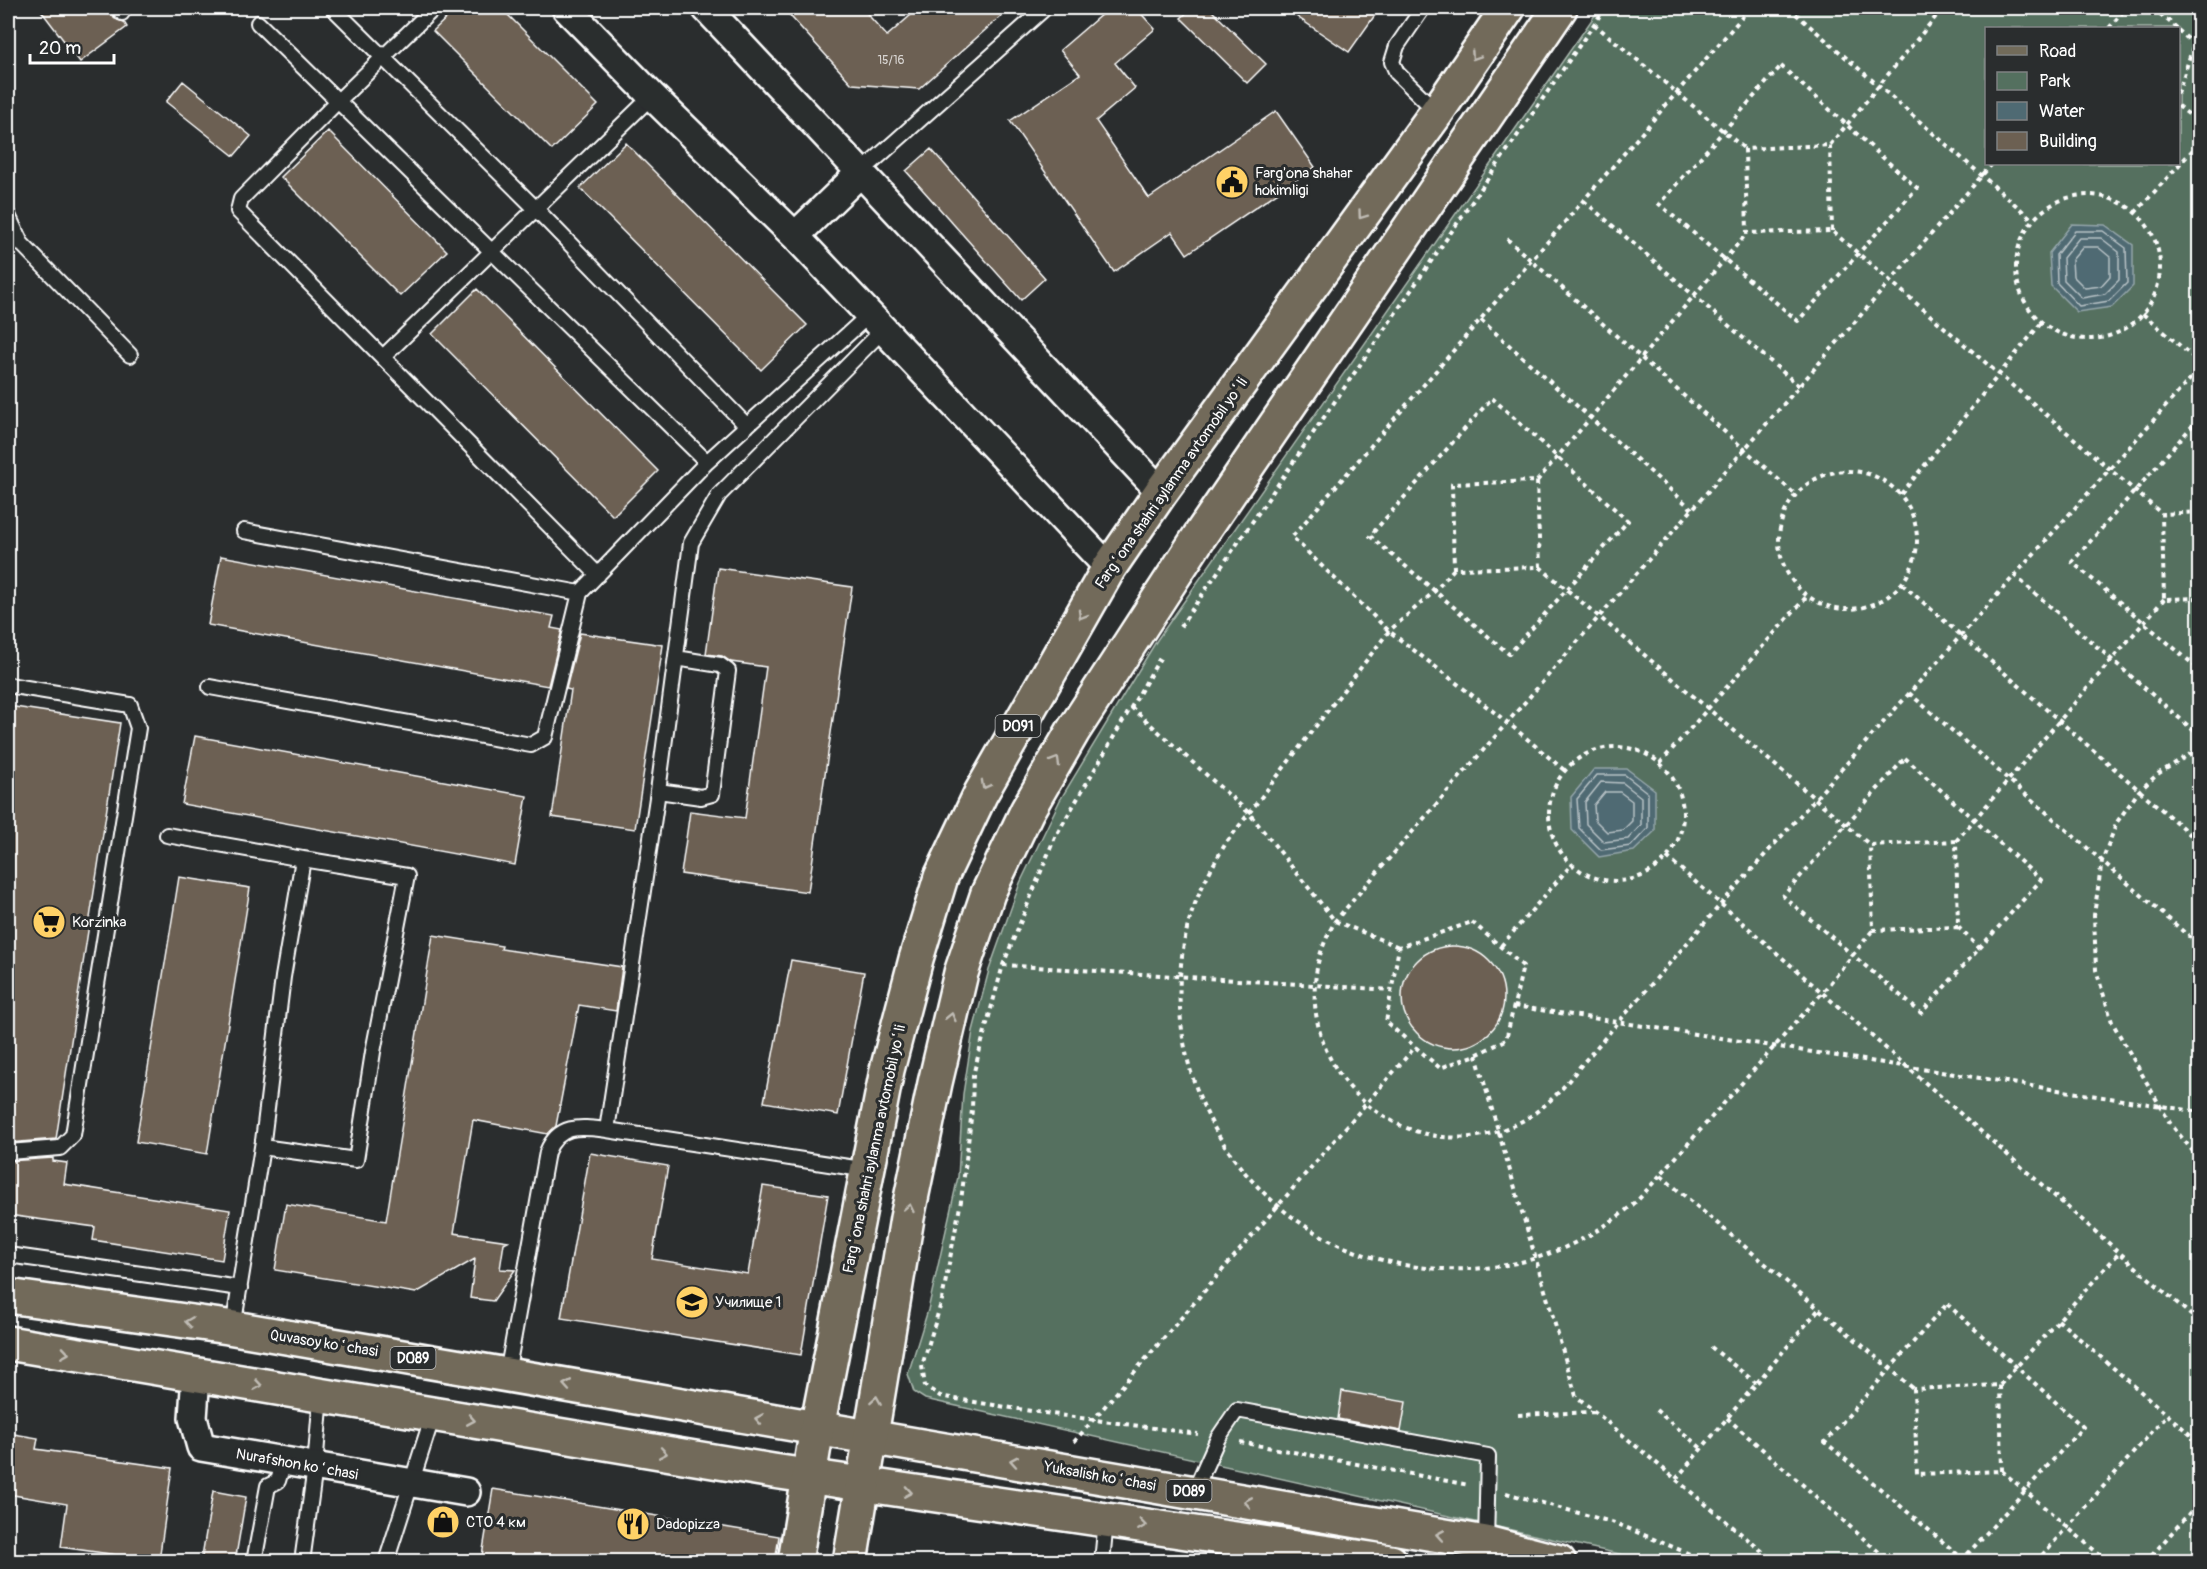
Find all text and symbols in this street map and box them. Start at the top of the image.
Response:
scale bar [30,27,114,65]
legend [1985,27,2180,165]
text: 20 m [39,37,81,60]
text: Road [2039,40,2076,63]
one-way arrow [1471,49,1482,60]
house number: 15/16 [877,53,905,68]
text: Park [2039,70,2071,93]
text: Water [2039,100,2085,123]
text: Building [2039,130,2097,153]
public building icon: Farg'ona shahar hokimligi [1214,164,1250,200]
place label: Farg'ona shahar hokimligi [1255,164,1353,200]
one-way arrow [1358,209,1369,220]
street label: Fargʻona shahri aylanma avtomobil yoʻli [1091,374,1252,593]
one-way arrow [1077,609,1089,619]
road number: D091 [996,715,1040,737]
one-way arrow [1049,757,1060,767]
one-way arrow [981,778,992,789]
supermarket icon: Korzinka [31,904,67,940]
place label: Korzinka [72,913,127,932]
one-way arrow [943,1013,956,1023]
street label: Fargʻona shahri aylanma avtomobil yoʻli [839,1023,910,1275]
one-way arrow [902,1203,915,1213]
school or university icon: Училище 1 [674,1284,710,1320]
place label: Училище 1 [715,1293,781,1312]
one-way arrow [184,1316,193,1328]
street label: Quvasoy koʻchasi [269,1326,380,1361]
one-way arrow [61,1346,70,1358]
road number: D089 [390,1347,436,1369]
one-way arrow [253,1378,262,1390]
one-way arrow [563,1379,572,1391]
one-way arrow [869,1395,882,1405]
one-way arrow [465,1413,475,1426]
one-way arrow [755,1413,765,1426]
street label: Nurafshon koʻchasi [234,1444,360,1485]
one-way arrow [658,1446,668,1458]
one-way arrow [1010,1455,1020,1468]
street label: Yuksalish koʻchasi [1041,1457,1158,1496]
road number: D089 [1166,1480,1212,1502]
one-way arrow [903,1485,912,1497]
one-way arrow [1243,1496,1253,1508]
shop icon: СТО 4 км [425,1504,461,1540]
restaurant icon: Dadopizza [615,1506,651,1542]
place label: СТО 4 км [466,1513,526,1532]
place label: Dadopizza [656,1515,720,1534]
one-way arrow [1138,1519,1147,1531]
one-way arrow [1435,1529,1445,1542]

